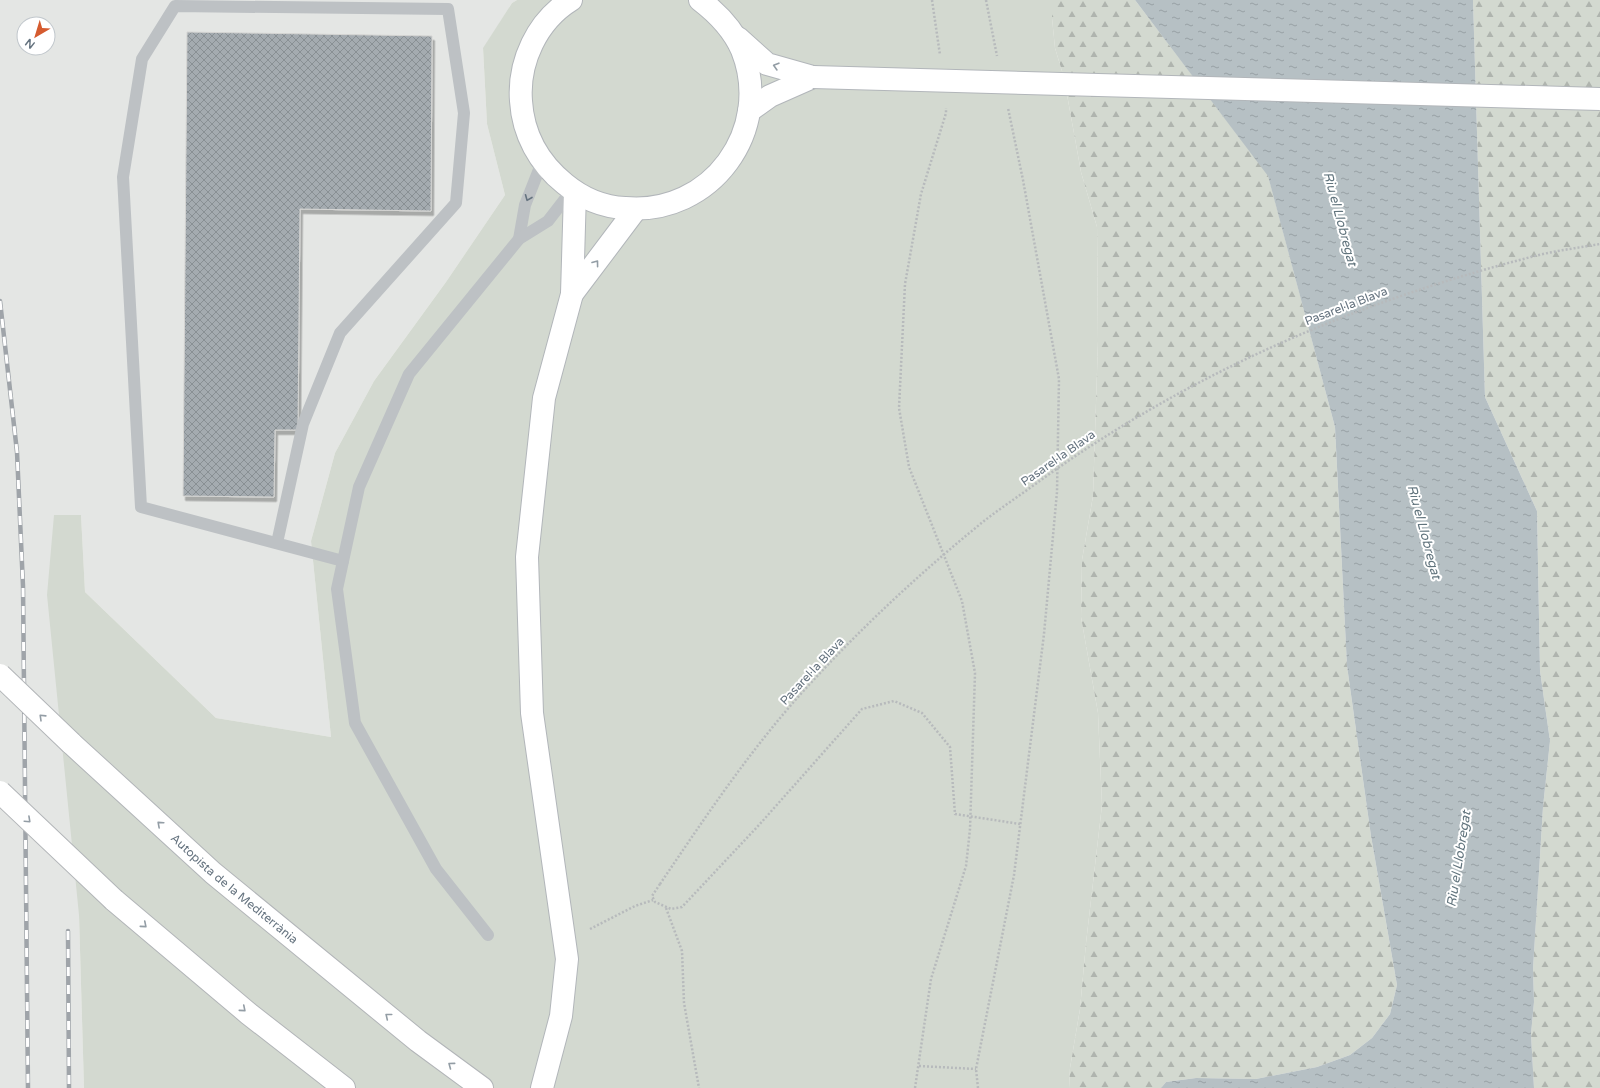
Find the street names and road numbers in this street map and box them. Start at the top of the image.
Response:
street label: Pasarel·la Blava [1303,284,1389,328]
street label: Pasarel·la Blava [1018,427,1098,489]
street label: Pasarel·la Blava [777,634,847,708]
street label: Autopista de la Mediterrània [168,831,301,947]

